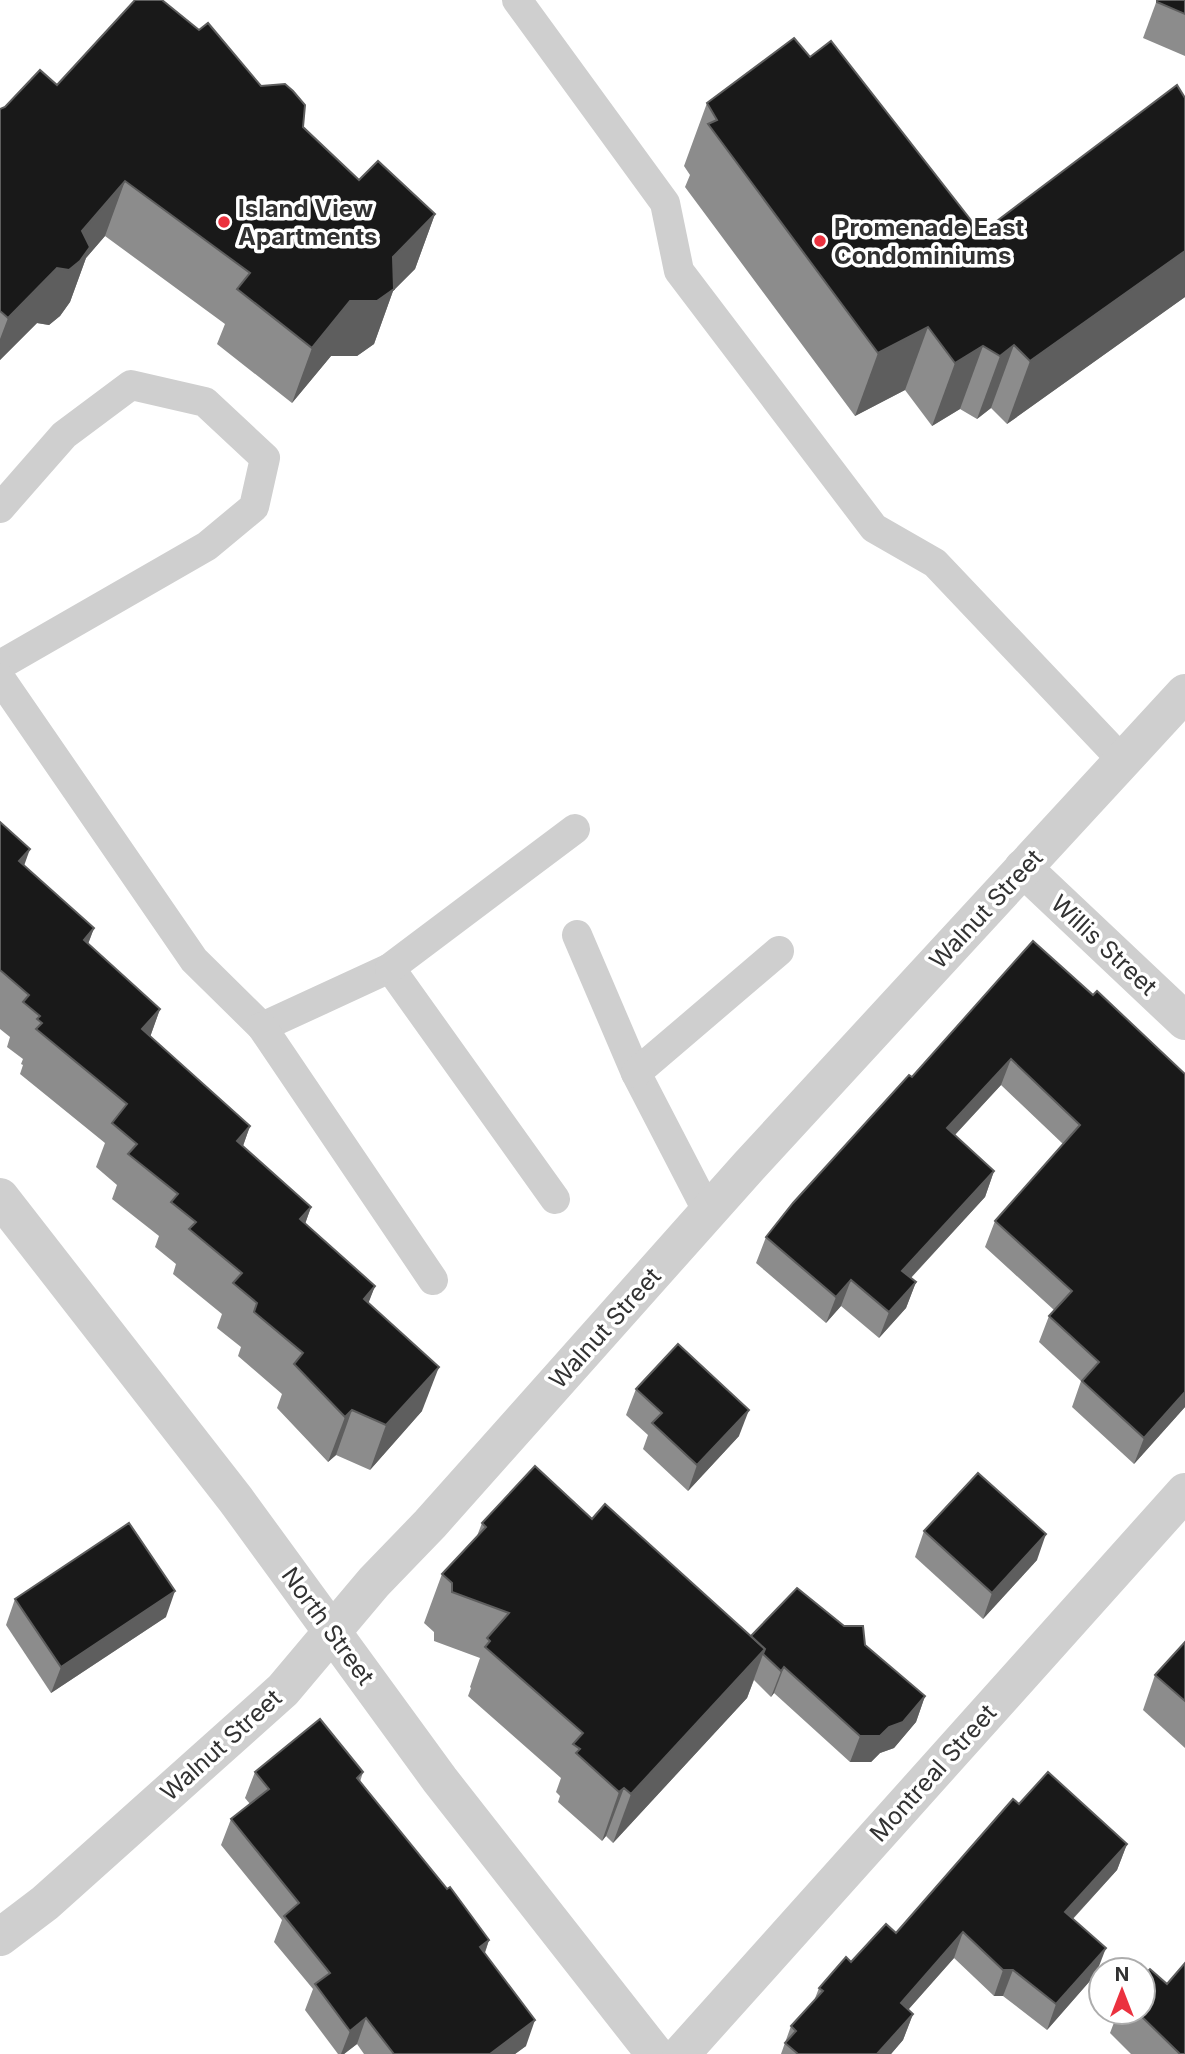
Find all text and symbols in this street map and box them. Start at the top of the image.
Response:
place label: Island View Apartments [238,194,377,251]
place label: Promenade East Condominiums [834,213,1025,270]
marker: Island View Apartments [216,214,232,230]
marker: Promenade East Condominiums [812,233,828,249]
street label: Walnut Street [923,843,1049,975]
street label: Willis Street [1045,889,1163,1001]
street label: Walnut Street [543,1262,667,1394]
street label: North Street [276,1561,380,1691]
street label: Walnut Street [155,1683,287,1807]
street label: Montreal Street [864,1698,1002,1848]
north arrow [1087,1956,1157,2026]
text: N [1115,1963,1129,1986]

